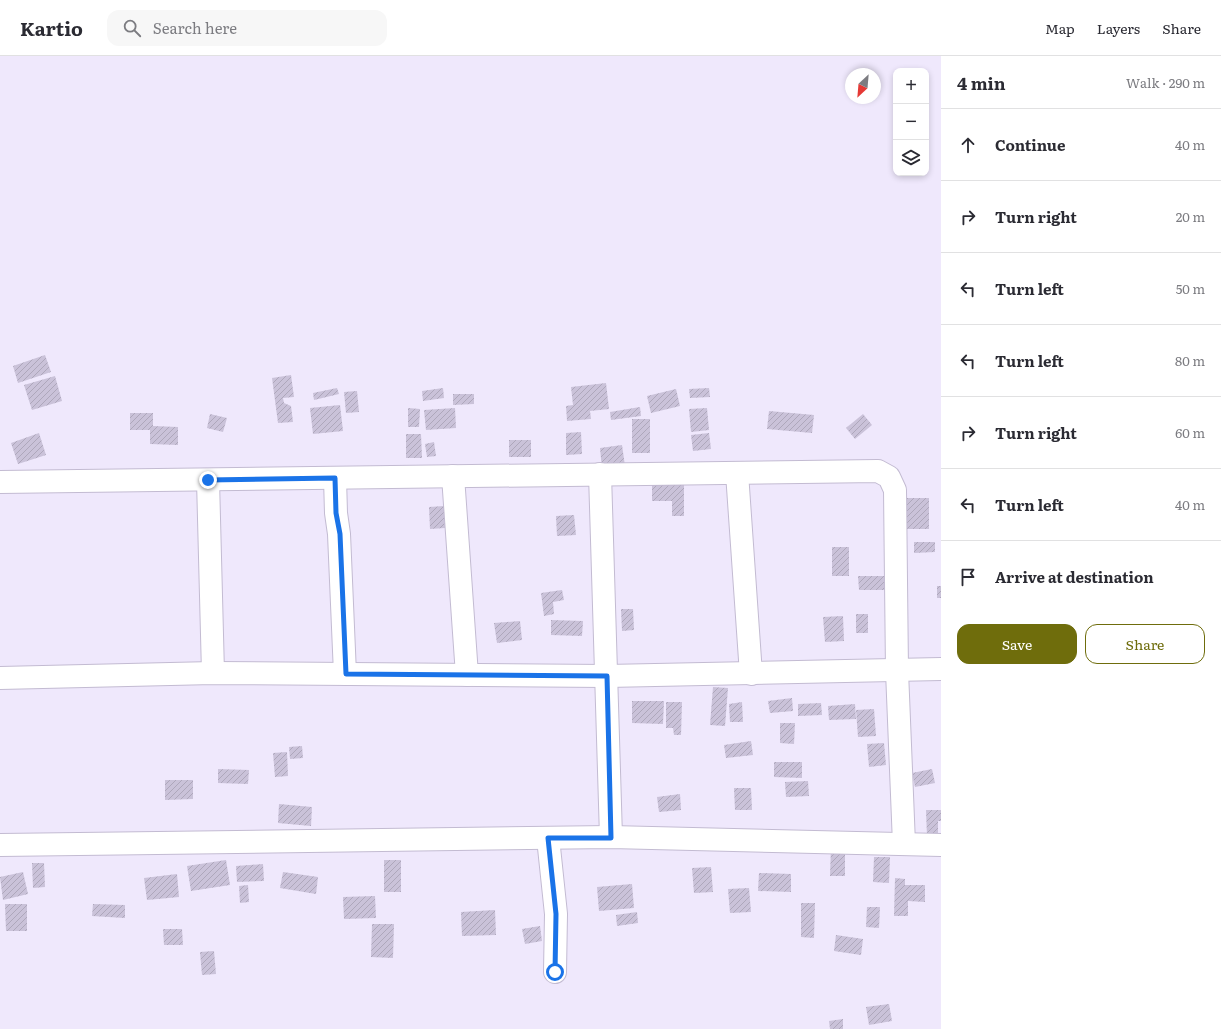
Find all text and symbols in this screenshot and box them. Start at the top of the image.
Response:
search box [107,10,387,46]
text: Kartio [20,14,83,42]
text: Search here [153,16,237,39]
icon: search [121,17,143,39]
text: Map [1045,18,1075,38]
text: Layers [1097,18,1140,38]
text: Share [1162,18,1201,38]
north arrow [845,68,881,104]
map controls [893,68,929,176]
button: + [893,68,929,104]
text: 4 min [957,70,1006,95]
text: Walk · 290 m [1126,73,1205,92]
button: − [893,104,929,140]
text: Continue [995,133,1065,156]
icon: ahead [957,134,979,156]
text: 40 m [1175,135,1205,154]
button: layers [893,140,929,176]
text: Turn right [995,205,1077,228]
icon: right [957,206,979,228]
text: 20 m [1176,207,1205,226]
text: Turn left [995,277,1064,300]
icon: left [957,278,979,300]
text: 50 m [1176,279,1205,298]
text: Turn left [995,349,1064,372]
icon: left [957,350,979,372]
text: 80 m [1175,351,1205,370]
text: Turn right [995,421,1077,444]
icon: right [957,422,979,444]
text: 60 m [1175,423,1205,442]
route end [199,471,217,489]
text: Turn left [995,493,1064,516]
icon: left [957,494,979,516]
text: 40 m [1175,495,1205,514]
text: Arrive at destination [995,565,1154,588]
icon: arrive [957,566,979,588]
button: Save [957,624,1077,664]
button: Share [1085,624,1205,664]
route start [546,963,564,981]

